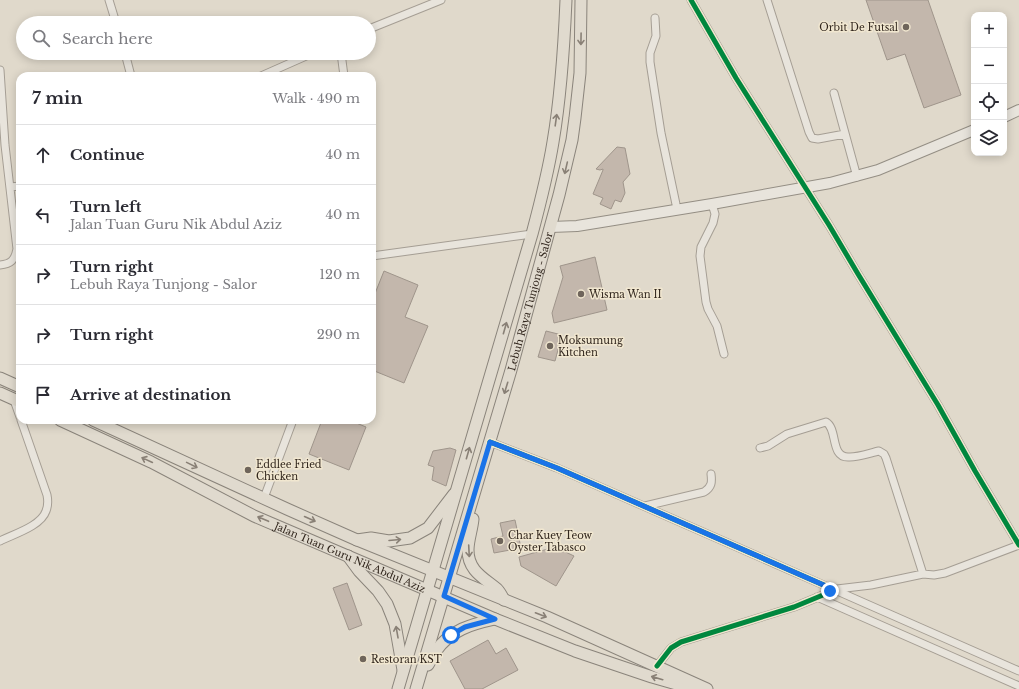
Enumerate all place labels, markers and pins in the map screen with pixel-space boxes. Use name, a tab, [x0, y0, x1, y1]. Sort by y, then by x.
place label: Orbit De Futsal	[819, 21, 898, 34]
marker: Orbit De Futsal	[901, 22, 911, 32]
place label: Wisma Wan II	[588, 288, 662, 301]
marker: Wisma Wan II	[576, 289, 586, 299]
place label: Moksumung Kitchen	[558, 334, 624, 359]
marker: Moksumung Kitchen	[545, 341, 555, 351]
place label: Eddlee Fried Chicken	[256, 458, 322, 483]
marker: Eddlee Fried Chicken	[243, 465, 253, 475]
place label: Char Kuey Teow Oyster Tabasco	[508, 529, 592, 554]
marker: Char Kuey Teow Oyster Tabasco	[495, 536, 505, 546]
place label: Restoran KST	[371, 653, 442, 666]
marker: Restoran KST	[358, 654, 368, 664]

